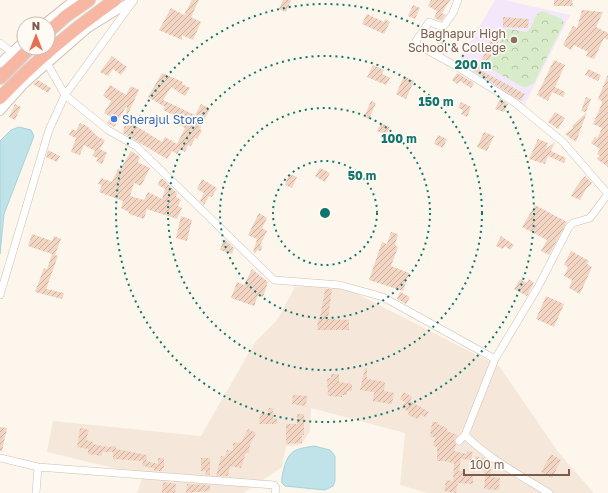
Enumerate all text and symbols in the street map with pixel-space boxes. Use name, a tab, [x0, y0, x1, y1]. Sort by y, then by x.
north arrow	[16, 16, 56, 56]
text: N	[32, 19, 40, 32]
place label: Baghapur High School & College	[408, 26, 506, 55]
marker: Baghapur High School & College	[509, 35, 519, 45]
text: 200 m	[455, 57, 491, 72]
text: 150 m	[419, 94, 453, 109]
place label: Sherajul Store	[122, 112, 204, 127]
marker: Sherajul Store	[109, 114, 119, 124]
text: 100 m	[381, 131, 417, 146]
text: 50 m	[348, 168, 376, 183]
centre of rings	[318, 206, 332, 220]
scale bar	[464, 451, 569, 477]
text: 100 m	[470, 457, 504, 472]

